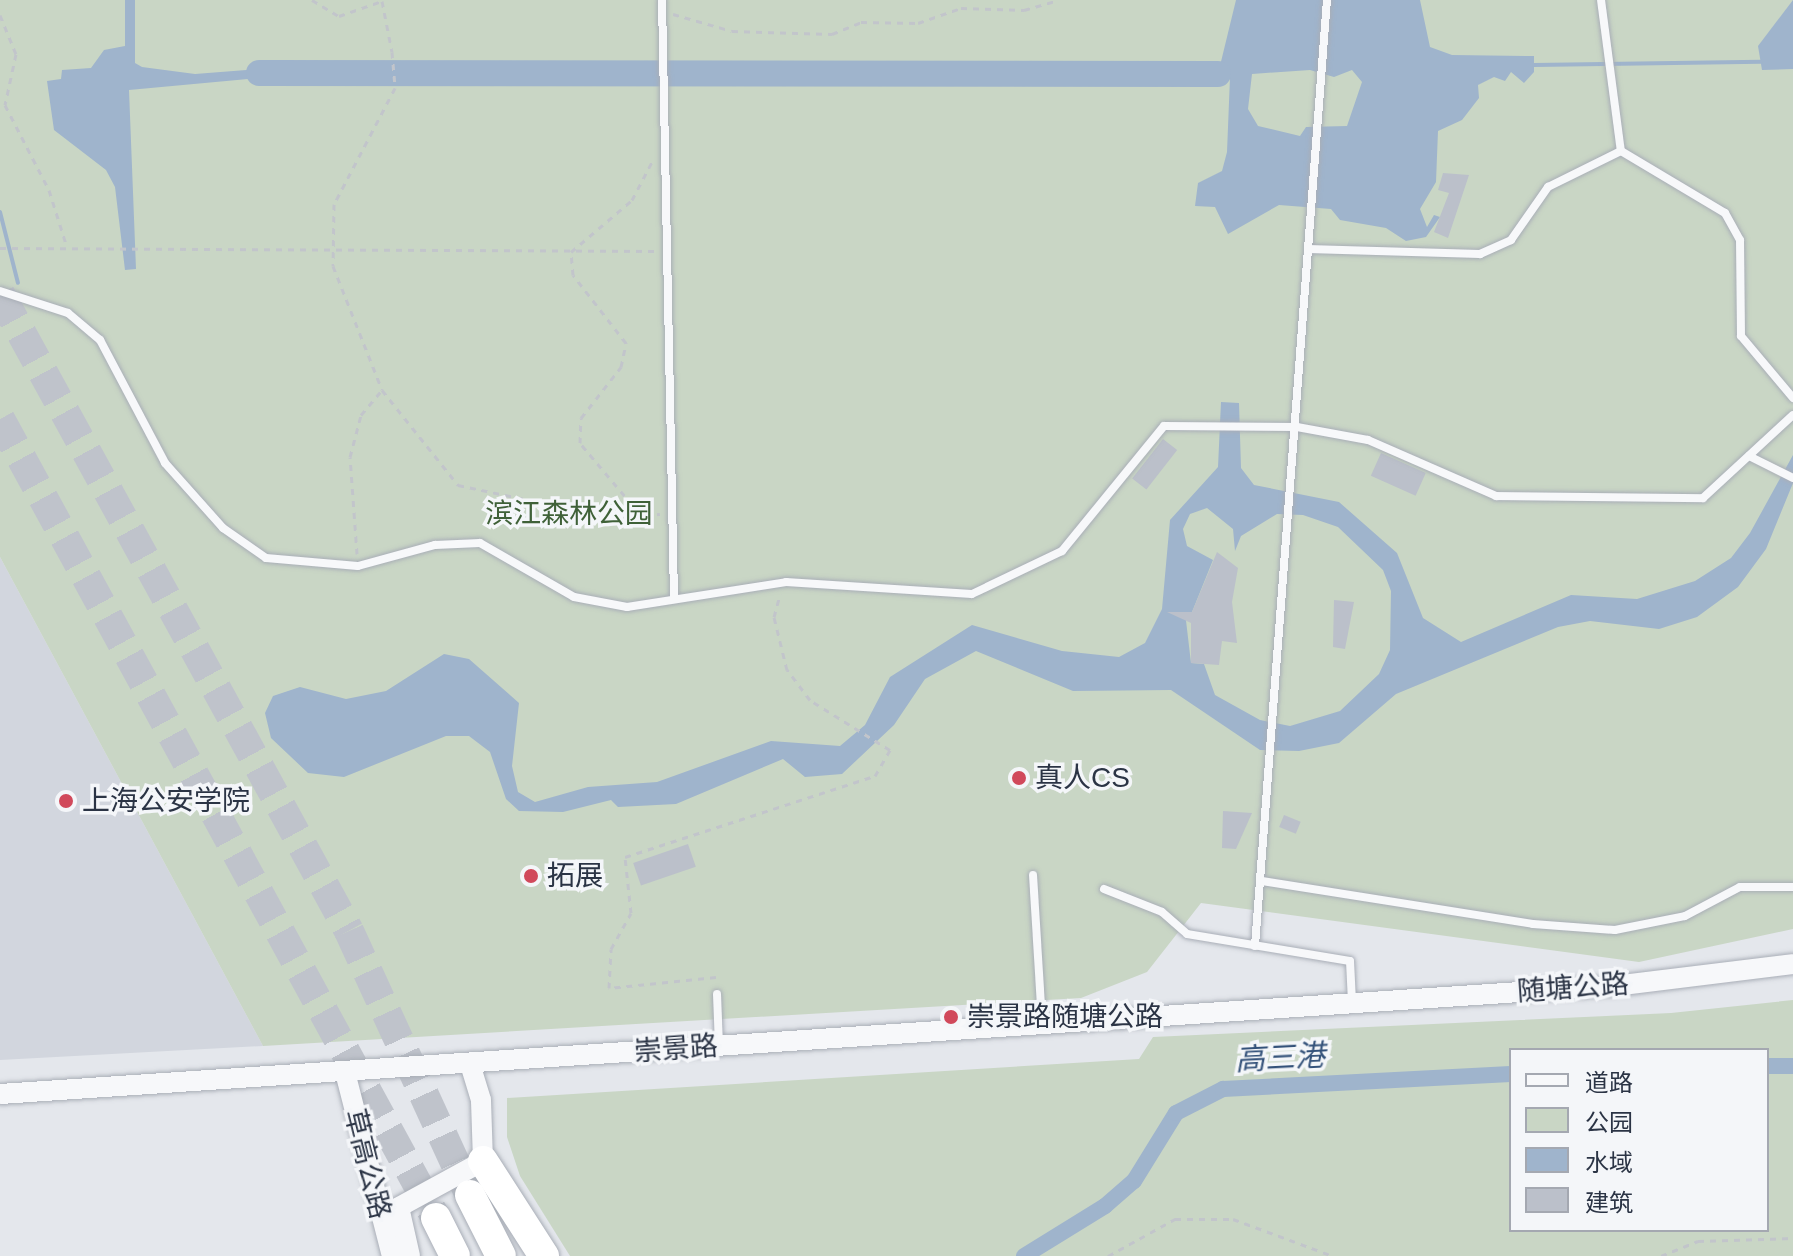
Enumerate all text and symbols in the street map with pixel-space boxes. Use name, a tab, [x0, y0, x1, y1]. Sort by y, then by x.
park label: 滨江森林公园	[485, 497, 653, 531]
place label: 真人CS	[1035, 761, 1130, 795]
marker: 真人CS	[1010, 769, 1028, 787]
place label: 上海公安学院	[82, 784, 250, 818]
marker: 上海公安学院	[57, 792, 75, 810]
place label: 拓展	[547, 859, 603, 893]
marker: 拓展	[522, 867, 540, 885]
street label: 随塘公路	[1516, 967, 1630, 1009]
place label: 崇景路随塘公路	[967, 1000, 1163, 1034]
marker: 崇景路随塘公路	[942, 1008, 960, 1026]
street label: 崇景路	[633, 1029, 719, 1069]
water label: 高三港	[1234, 1038, 1326, 1078]
legend	[1509, 1048, 1769, 1232]
text: 道路	[1585, 1069, 1633, 1096]
street label: 草高公路	[337, 1106, 397, 1222]
text: 公园	[1585, 1109, 1633, 1136]
text: 水域	[1585, 1149, 1633, 1176]
text: 建筑	[1585, 1189, 1633, 1216]

